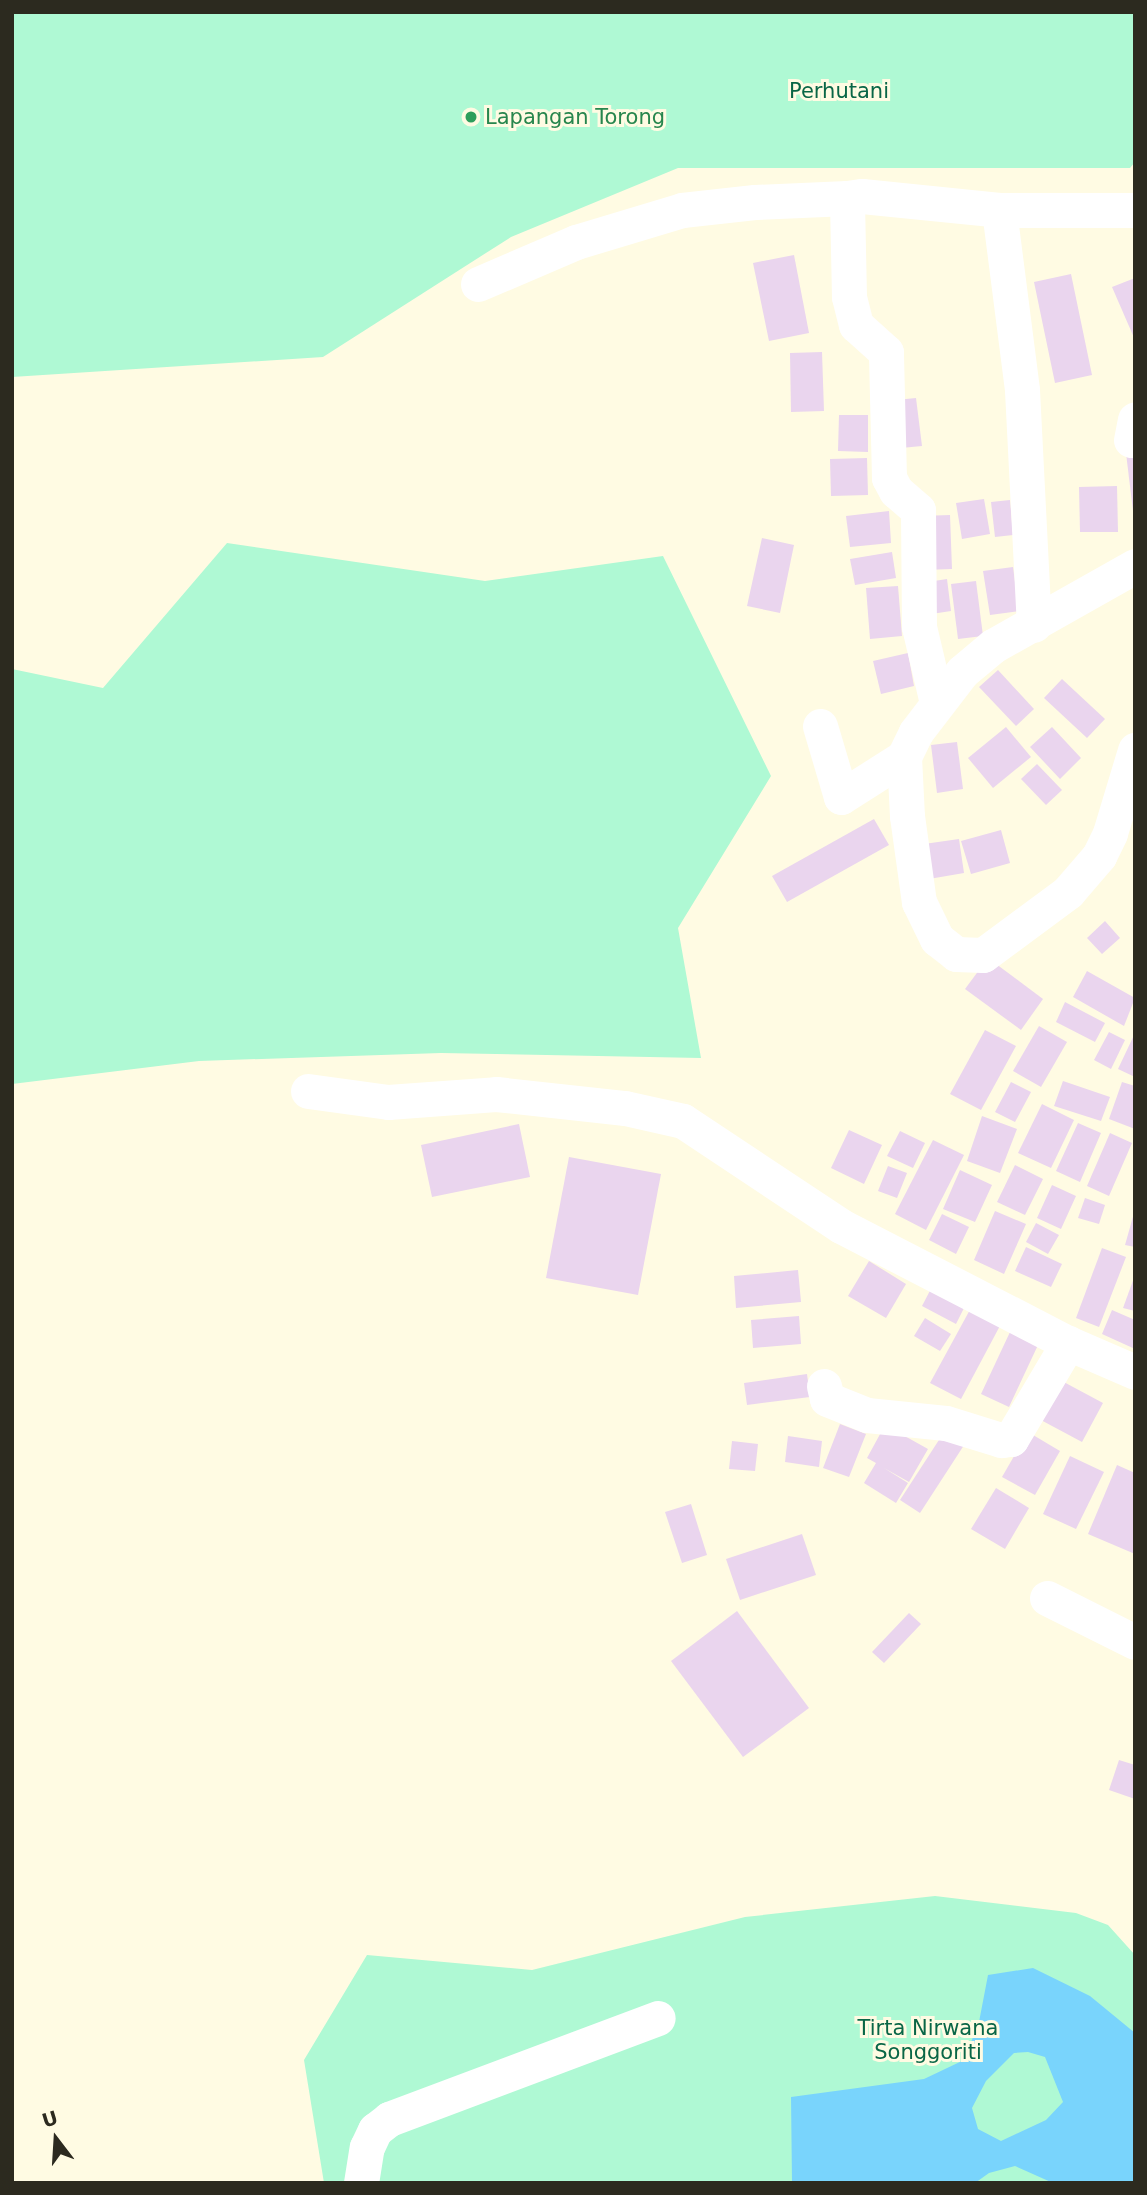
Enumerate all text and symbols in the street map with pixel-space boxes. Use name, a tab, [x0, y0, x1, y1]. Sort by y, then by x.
park label: Perhutani	[789, 78, 889, 104]
place label: Lapangan Torong	[485, 104, 665, 130]
marker: Lapangan Torong	[463, 109, 479, 125]
park label: Tirta Nirwana Songgoriti	[858, 2015, 998, 2065]
north arrow	[21, 2104, 91, 2174]
text: U	[39, 2106, 60, 2132]

